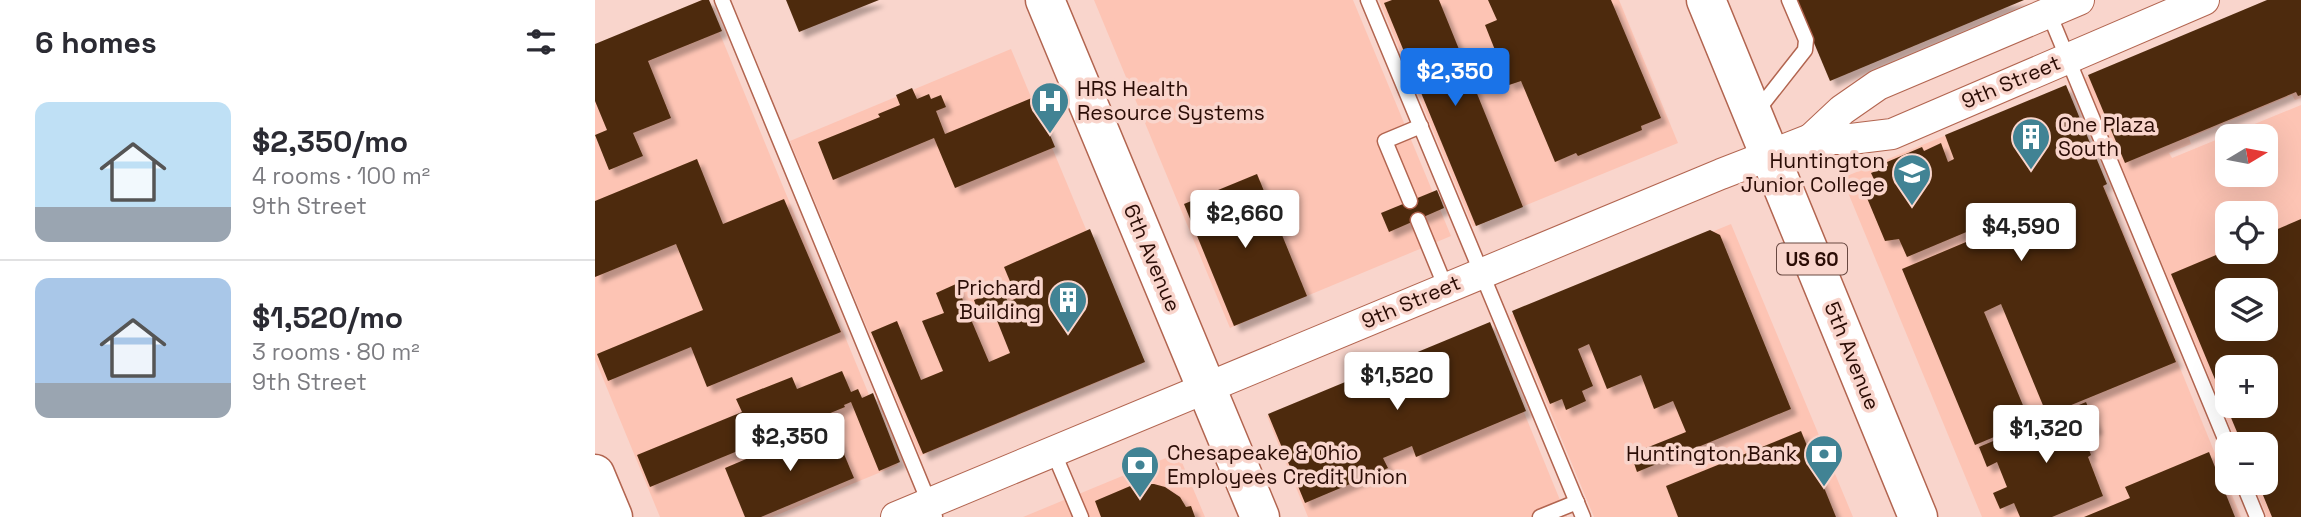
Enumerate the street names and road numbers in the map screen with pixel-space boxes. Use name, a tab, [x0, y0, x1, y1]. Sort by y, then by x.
street label: 9th Street	[1957, 49, 2064, 114]
street label: 6th Avenue	[1118, 200, 1187, 316]
road number: US 60	[1777, 244, 1847, 274]
street label: 9th Street	[1357, 269, 1464, 334]
street label: 5th Avenue	[1819, 298, 1886, 414]

